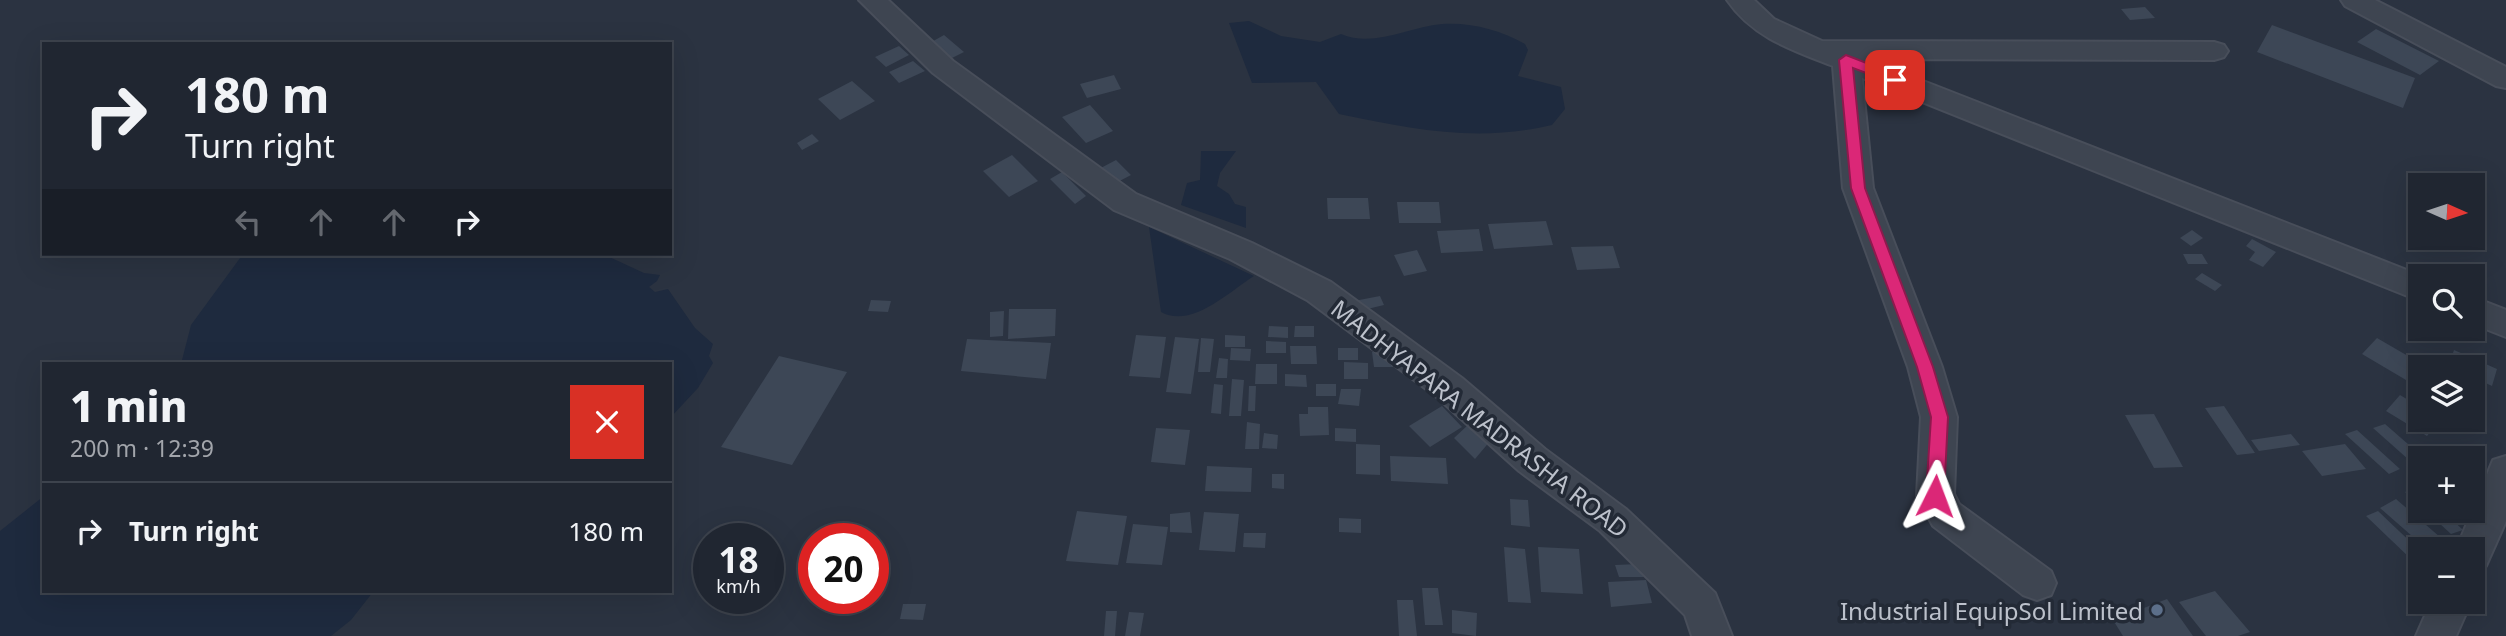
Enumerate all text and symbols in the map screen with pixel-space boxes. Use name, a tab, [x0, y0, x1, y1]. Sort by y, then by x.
pin	[1865, 50, 1925, 110]
text: 180 m	[185, 61, 330, 127]
icon: arrive	[1876, 61, 1914, 99]
icon: right	[70, 70, 161, 161]
text: Turn right	[185, 124, 335, 167]
north arrow	[2408, 173, 2485, 250]
map controls	[2408, 173, 2485, 614]
icon: left	[229, 203, 267, 241]
icon: ahead	[302, 203, 340, 241]
icon: ahead	[375, 203, 413, 241]
icon: right	[448, 203, 486, 241]
button: search	[2408, 264, 2485, 341]
street label: MADHYAPARA MADRASHA ROAD	[1325, 292, 1635, 544]
button: layers	[2408, 355, 2485, 432]
text: 1 min	[70, 377, 187, 434]
button: close	[570, 385, 644, 459]
text: 200 m · 12:39	[70, 432, 214, 464]
button: +	[2408, 446, 2485, 523]
position arrow	[1898, 459, 1972, 533]
icon: right	[70, 512, 108, 550]
text: Turn right	[129, 513, 259, 549]
text: 180 m	[568, 513, 644, 549]
speed limit sign: 20	[798, 523, 889, 614]
text: 18	[718, 536, 759, 583]
button: −	[2408, 537, 2485, 614]
text: km/h	[716, 574, 761, 598]
place label: Industrial EquipSol Limited	[1840, 594, 2143, 627]
marker: Industrial EquipSol Limited	[2149, 602, 2165, 618]

